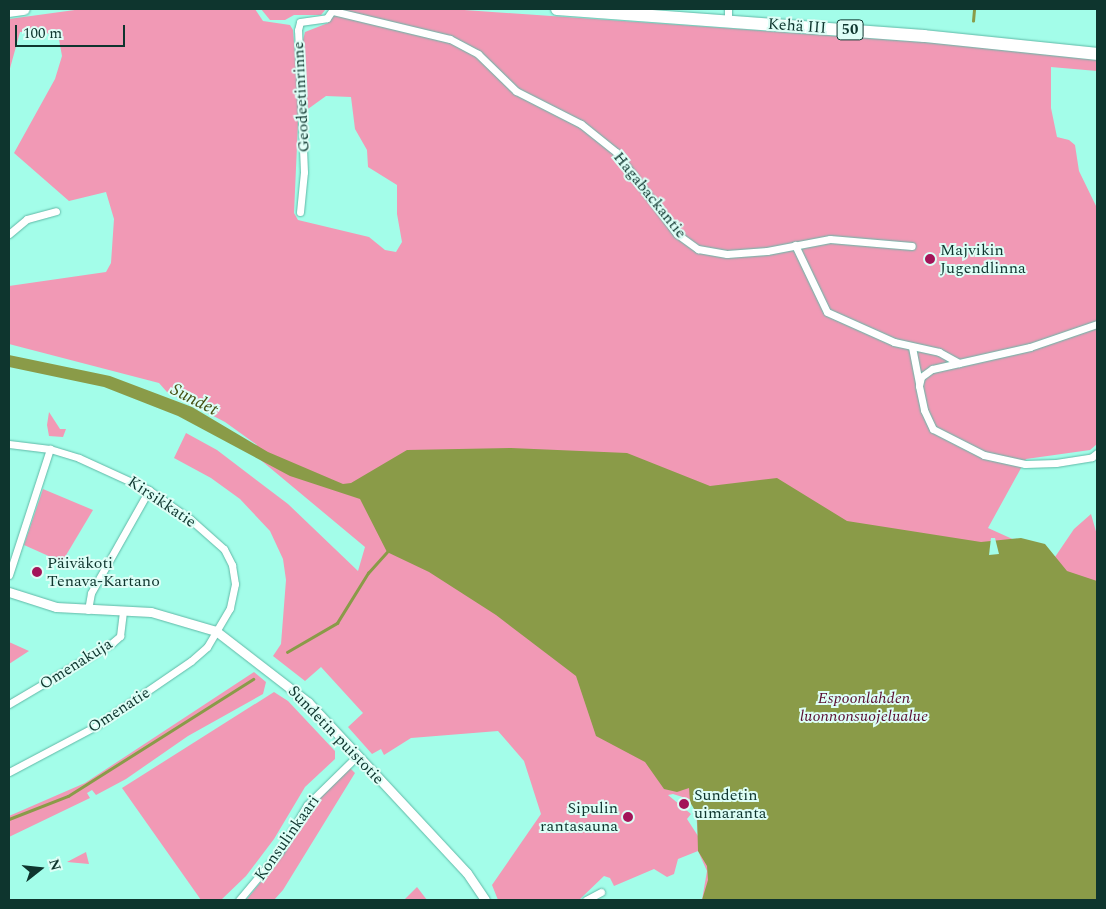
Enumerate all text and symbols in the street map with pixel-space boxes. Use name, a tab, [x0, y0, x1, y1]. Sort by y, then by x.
street label: Kehä III	[767, 14, 827, 38]
scale bar	[18, 15, 128, 47]
road number: 50	[836, 18, 864, 42]
text: 100 m	[23, 22, 62, 45]
street label: Geodeetinrinne	[289, 41, 313, 153]
street label: Hagabackantie	[609, 148, 691, 242]
place label: Majvikin Jugendlinna	[940, 240, 1026, 278]
marker: Majvikin Jugendlinna	[924, 253, 936, 265]
water label: Sundet	[167, 379, 221, 421]
street label: Kirsikkatie	[124, 472, 200, 532]
place label: Päiväkoti Tenava-Kartano	[47, 553, 160, 591]
marker: Päiväkoti Tenava-Kartano	[31, 566, 43, 578]
street label: Omenakuja	[36, 634, 116, 694]
street label: Sundetin puistotie	[284, 682, 388, 788]
street label: Omenatie	[84, 683, 154, 737]
park label: Espoonlahden luonnonsuojelualue	[800, 688, 928, 726]
place label: Sundetin uimaranta	[694, 785, 767, 823]
street label: Konsulinkaari	[251, 792, 323, 884]
place label: Sipulin rantasauna	[540, 798, 618, 836]
marker: Sundetin uimaranta	[678, 798, 690, 810]
marker: Sipulin rantasauna	[622, 811, 634, 823]
north arrow	[15, 844, 65, 894]
text: N	[43, 856, 67, 873]

